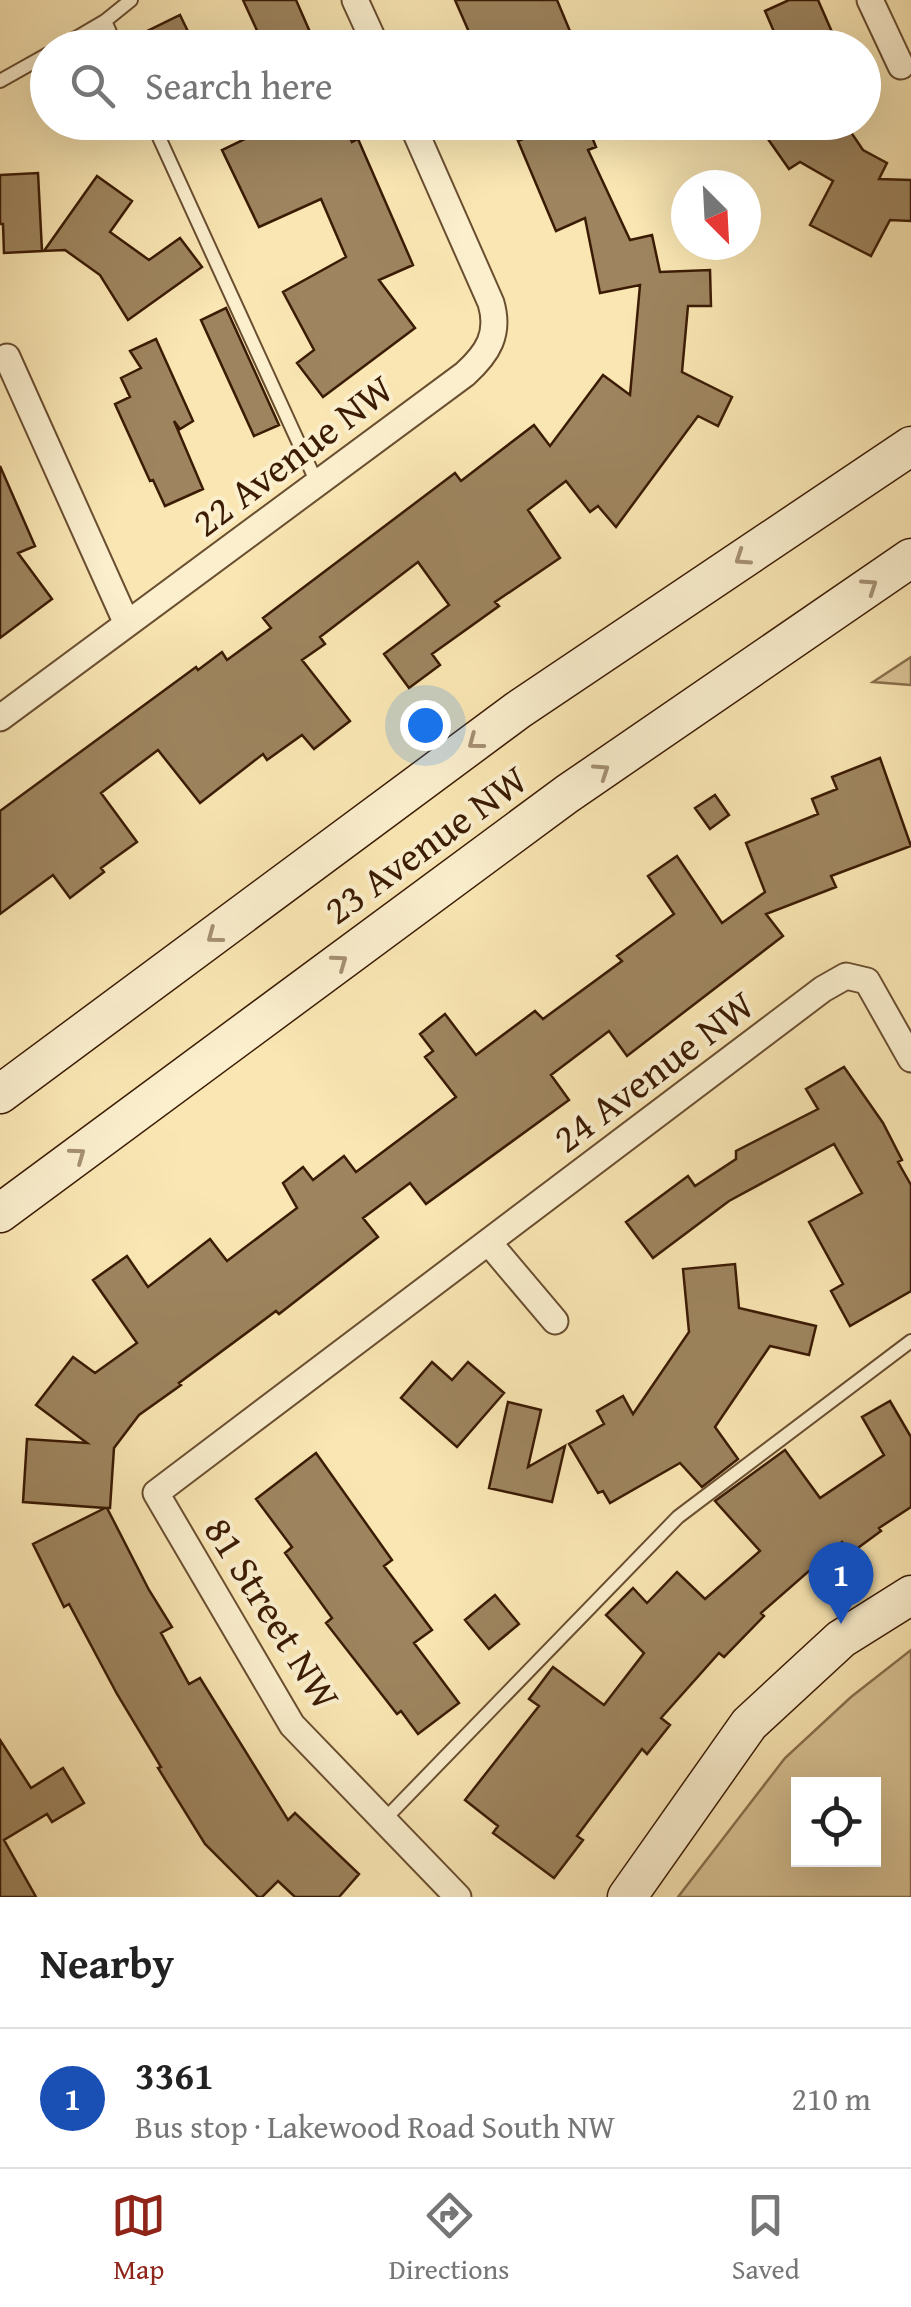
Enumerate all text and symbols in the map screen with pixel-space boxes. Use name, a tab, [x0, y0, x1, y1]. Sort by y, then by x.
search box	[30, 30, 881, 140]
text: Search here	[145, 57, 333, 113]
icon: search	[65, 58, 120, 113]
north arrow	[671, 170, 761, 260]
street label: 22 Avenue NW	[179, 359, 405, 551]
one-way arrow	[735, 546, 754, 564]
one-way arrow	[860, 580, 878, 599]
your location	[400, 700, 451, 751]
one-way arrow	[468, 731, 486, 748]
street label: 23 Avenue NW	[311, 750, 539, 938]
one-way arrow	[592, 764, 610, 783]
one-way arrow	[207, 924, 225, 941]
one-way arrow	[329, 957, 347, 974]
street label: 24 Avenue NW	[540, 975, 766, 1167]
one-way arrow	[67, 1149, 86, 1168]
street label: 81 Street NW	[190, 1505, 356, 1721]
pin: 1	[808, 1542, 874, 1624]
map controls	[791, 1777, 881, 1867]
button: locate	[791, 1777, 881, 1867]
text: Nearby	[40, 1932, 174, 1993]
text: 3361	[135, 2047, 214, 2103]
text: 1	[64, 2075, 81, 2122]
text: 210 m	[792, 2075, 871, 2122]
text: Bus stop · Lakewood Road South NW	[135, 2103, 615, 2150]
tab: Map	[111, 2188, 166, 2289]
tab: Directions	[389, 2188, 509, 2289]
tab: Saved	[732, 2188, 800, 2289]

